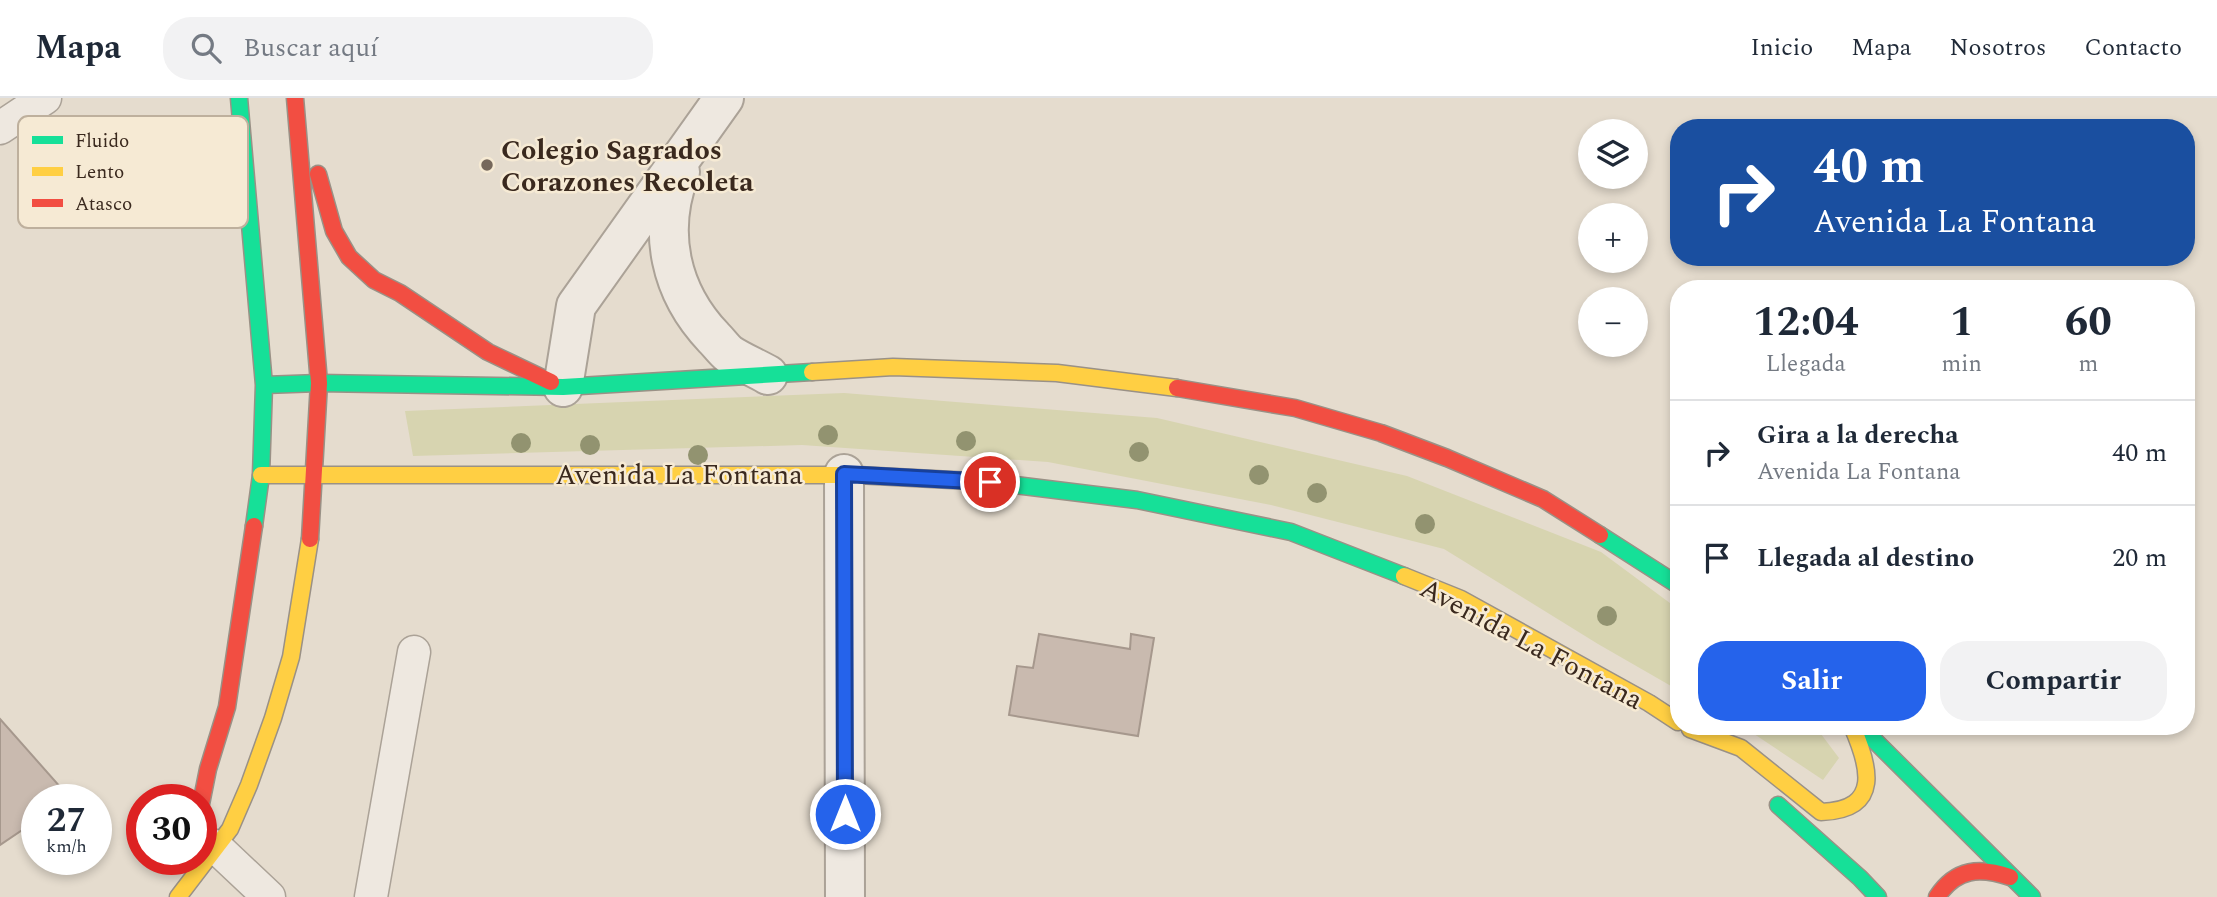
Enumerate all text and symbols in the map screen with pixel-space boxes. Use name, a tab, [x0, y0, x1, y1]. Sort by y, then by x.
search box	[163, 17, 653, 80]
text: Mapa	[35, 23, 121, 73]
text: Buscar aquí	[243, 28, 378, 68]
icon: search	[187, 29, 225, 67]
text: Inicio	[1750, 30, 1813, 66]
text: Mapa	[1851, 30, 1911, 66]
text: Nosotros	[1949, 30, 2046, 66]
text: Contacto	[2084, 30, 2182, 66]
legend	[18, 116, 248, 228]
map controls	[1578, 119, 1648, 357]
button: layers	[1578, 119, 1648, 189]
text: Fluido	[75, 127, 129, 156]
place label: Colegio Sagrados Corazones Recoleta	[501, 129, 754, 204]
text: 40 m	[1813, 130, 1924, 205]
icon: right	[1698, 147, 1789, 238]
marker: Colegio Sagrados Corazones Recoleta	[479, 157, 495, 173]
text: Lento	[75, 158, 124, 187]
text: Atasco	[75, 190, 132, 219]
text: Avenida La Fontana	[1813, 198, 2096, 247]
button: +	[1578, 203, 1648, 273]
button: −	[1578, 287, 1648, 357]
text: 12:04	[1753, 291, 1859, 354]
text: 1	[1950, 291, 1973, 354]
text: 60	[2065, 291, 2112, 354]
text: Llegada	[1766, 347, 1846, 382]
text: min	[1942, 347, 1982, 382]
text: m	[2078, 347, 2098, 382]
text: Gira a la derecha	[1757, 415, 1959, 455]
text: 40 m	[2112, 433, 2167, 473]
icon: right	[1698, 434, 1736, 472]
pin	[960, 452, 1020, 512]
street label: Avenida La Fontana	[555, 454, 803, 497]
text: Avenida La Fontana	[1757, 455, 1961, 490]
icon: arrive	[971, 463, 1009, 501]
text: Llegada al destino	[1757, 538, 1974, 578]
text: 20 m	[2112, 538, 2167, 578]
icon: arrive	[1698, 539, 1736, 577]
street label: Avenida La Fontana	[1412, 567, 1651, 722]
button: Salir	[1698, 641, 1926, 721]
button: Compartir	[1940, 641, 2167, 721]
position arrow	[808, 777, 882, 851]
speed limit sign: 30	[126, 784, 217, 875]
text: 27	[47, 794, 86, 847]
text: km/h	[46, 833, 87, 860]

